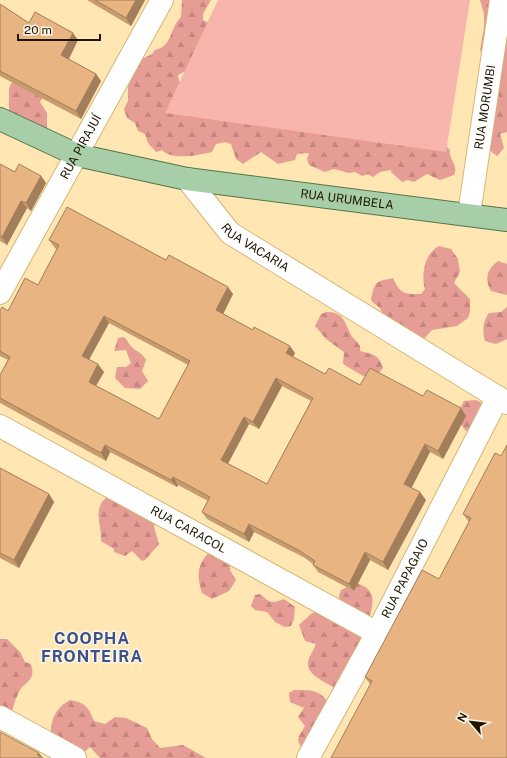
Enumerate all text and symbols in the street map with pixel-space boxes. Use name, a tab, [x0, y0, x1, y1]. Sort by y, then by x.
scale bar	[18, 16, 100, 42]
text: 20 m	[24, 23, 52, 37]
street label: RUA MORUMBI	[472, 64, 498, 150]
street label: RUA PIRAJUÍ	[57, 112, 105, 182]
street label: RUA URUMBELA	[300, 187, 395, 212]
street label: RUA VACARIA	[218, 221, 292, 275]
street label: RUA CARACOL	[148, 503, 229, 556]
street label: RUA PAPAGAIO	[379, 536, 431, 621]
district label: COOPHA FRONTEIRA	[41, 629, 143, 666]
north arrow	[451, 702, 491, 742]
text: N	[455, 711, 469, 724]

